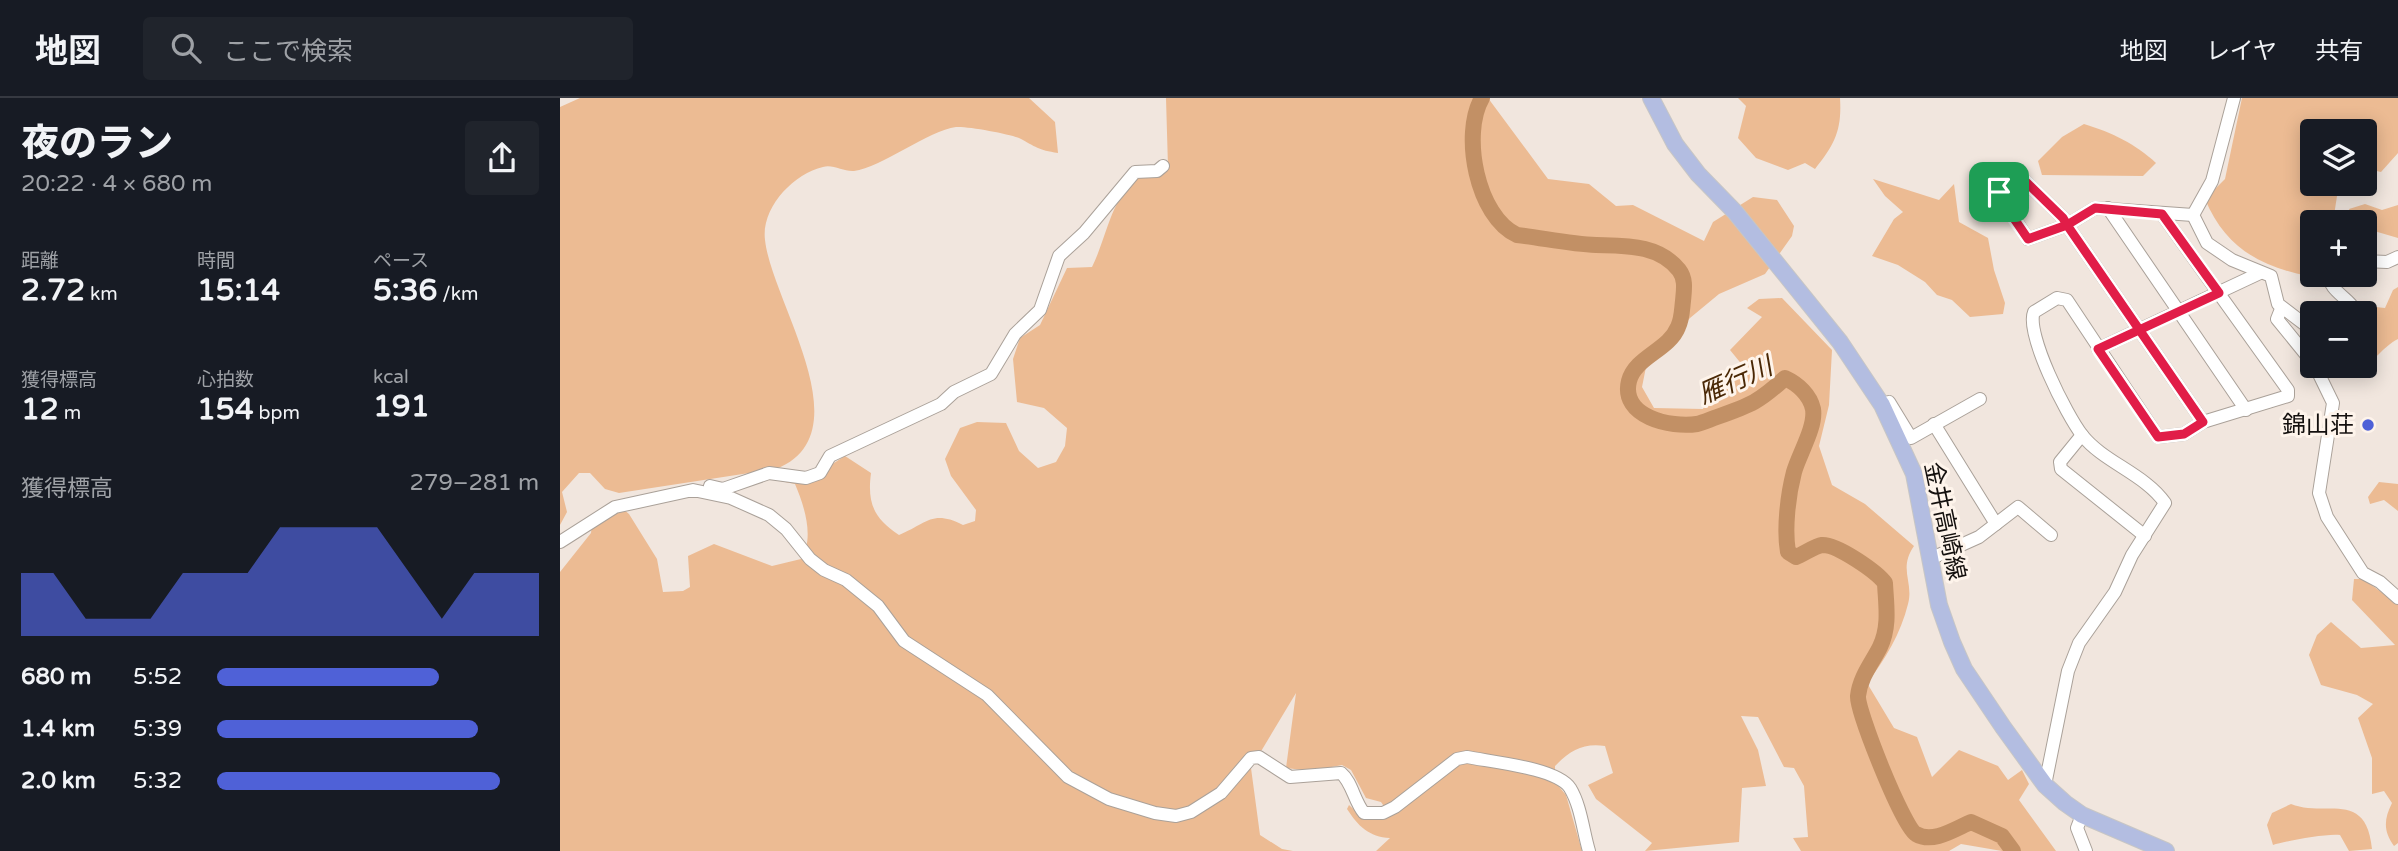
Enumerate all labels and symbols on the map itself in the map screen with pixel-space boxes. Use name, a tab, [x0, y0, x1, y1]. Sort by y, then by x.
pin	[1969, 162, 2029, 222]
water label: 雁行川	[1693, 349, 1780, 410]
place label: 錦山荘	[2282, 411, 2354, 440]
marker: 錦山荘	[2360, 417, 2376, 433]
street label: 金井高崎線	[1918, 459, 1971, 583]

